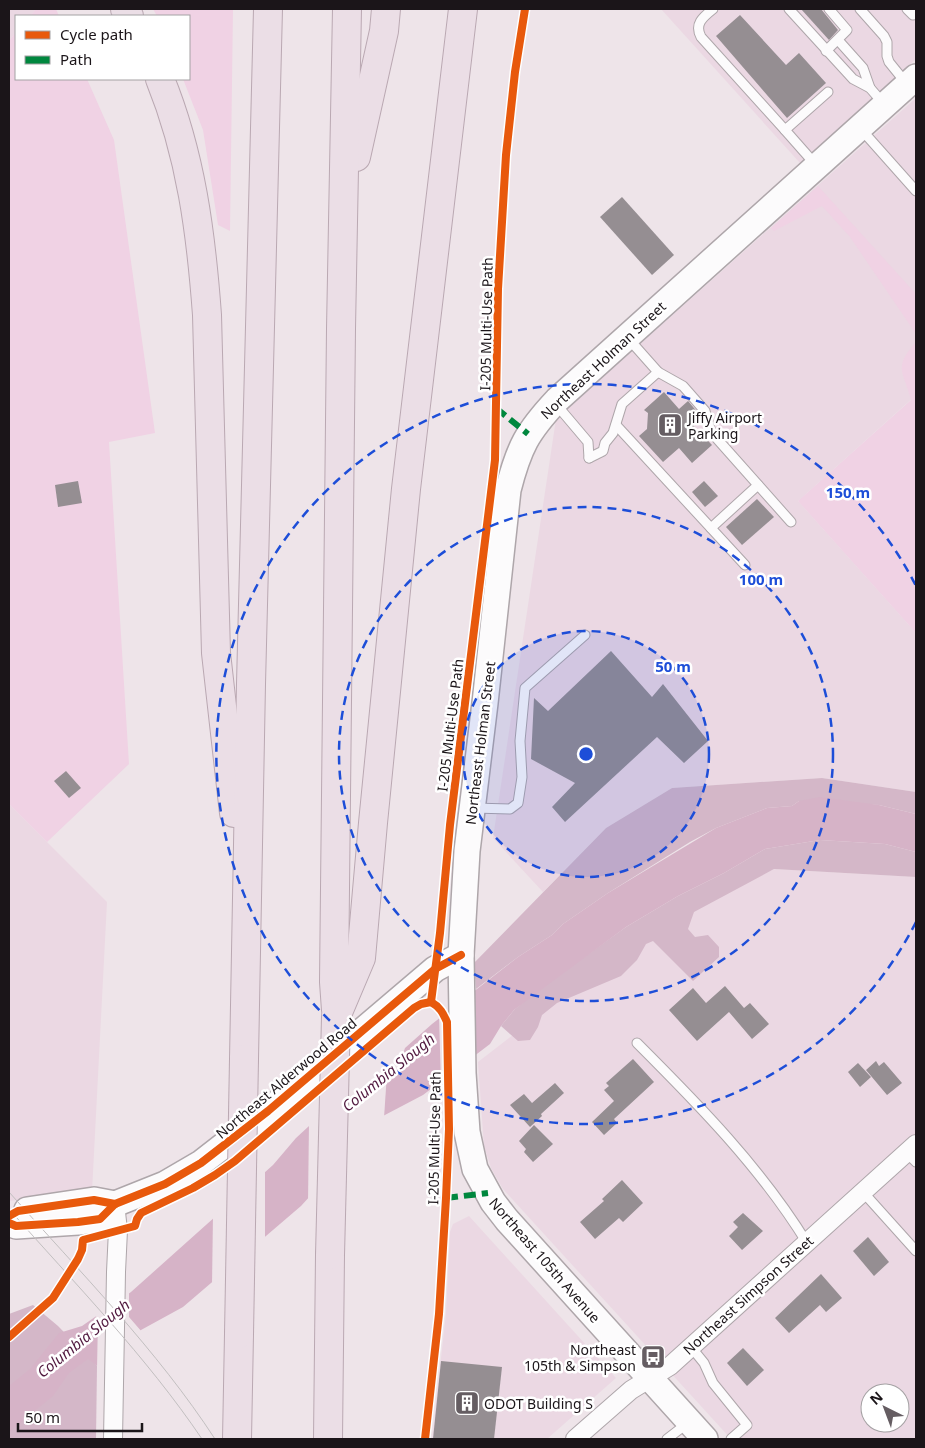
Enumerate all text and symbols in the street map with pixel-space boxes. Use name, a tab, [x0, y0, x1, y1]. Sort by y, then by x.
legend	[15, 15, 190, 80]
text: Cycle path	[60, 24, 133, 44]
text: Path	[60, 49, 92, 69]
street label: I-205 Multi-Use Path	[475, 257, 497, 391]
street label: Northeast Holman Street	[536, 297, 670, 423]
place label: Jiffy Airport Parking	[686, 408, 762, 443]
building icon: Jiffy Airport Parking	[657, 412, 683, 438]
text: 150 m	[826, 482, 870, 502]
text: 100 m	[739, 569, 783, 589]
text: 50 m	[655, 656, 691, 676]
street label: I-205 Multi-Use Path	[432, 658, 468, 792]
street label: Northeast Holman Street	[461, 660, 499, 826]
centre of rings	[577, 745, 595, 763]
street label: Northeast Alderwood Road	[212, 1013, 360, 1143]
water label: Columbia Slough	[337, 1028, 439, 1116]
street label: I-205 Multi-Use Path	[423, 1071, 445, 1205]
street label: Northeast 105th Avenue	[485, 1193, 605, 1327]
street label: Northeast Simpson Street	[679, 1231, 817, 1359]
water label: Columbia Slough	[32, 1294, 134, 1382]
place label: Northeast 105th & Simpson	[524, 1340, 636, 1375]
bus stop icon: Northeast 105th & Simpson	[640, 1344, 666, 1370]
north arrow	[860, 1383, 910, 1433]
text: N	[865, 1387, 887, 1409]
building icon: ODOT Building S	[454, 1390, 480, 1416]
place label: ODOT Building S	[484, 1394, 593, 1413]
scale bar	[18, 1400, 141, 1432]
text: 50 m	[25, 1407, 60, 1427]

